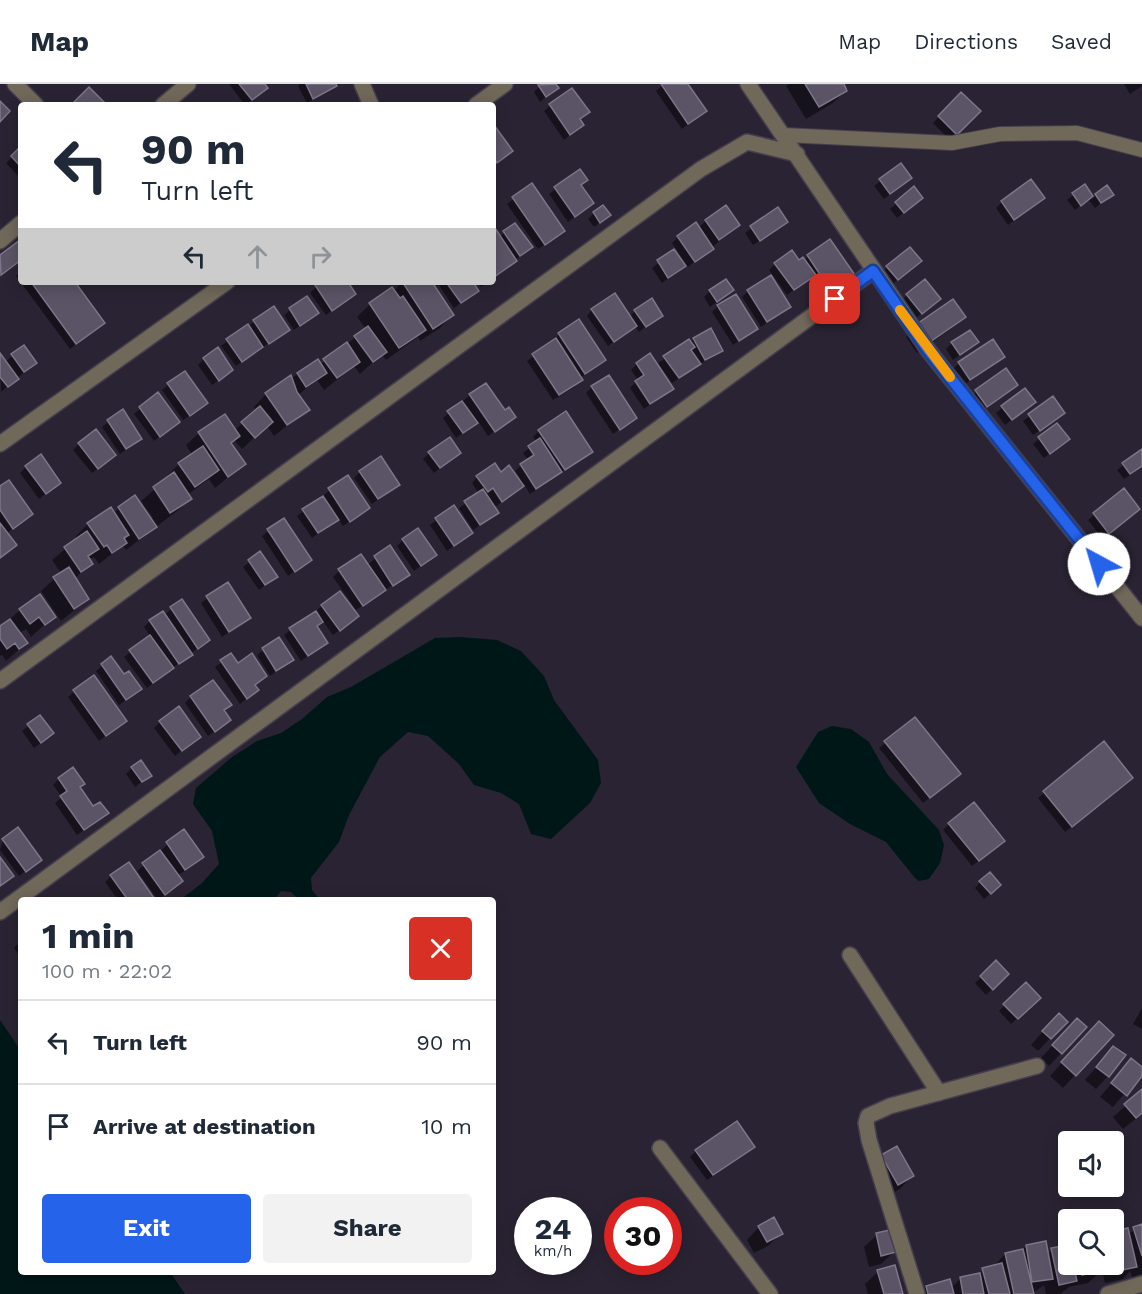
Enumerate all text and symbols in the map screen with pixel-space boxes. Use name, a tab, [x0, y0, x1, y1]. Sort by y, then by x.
text: Map	[30, 25, 89, 58]
text: Map	[838, 29, 881, 54]
text: Directions	[914, 29, 1018, 54]
text: Saved	[1051, 29, 1112, 54]
text: 90 m	[141, 125, 245, 174]
icon: left	[42, 126, 120, 204]
text: Turn left	[141, 175, 253, 207]
icon: left	[178, 240, 211, 273]
icon: ahead	[241, 240, 274, 273]
icon: right	[304, 240, 337, 273]
pin	[809, 273, 860, 324]
icon: arrive	[818, 282, 851, 315]
position arrow	[1067, 532, 1131, 596]
text: 1 min	[42, 915, 134, 957]
button: close	[409, 917, 472, 980]
text: 100 m · 22:02	[42, 959, 172, 983]
icon: left	[42, 1026, 75, 1059]
text: Turn left	[93, 1030, 187, 1055]
text: 90 m	[416, 1030, 472, 1055]
icon: arrive	[42, 1110, 75, 1143]
text: Arrive at destination	[93, 1114, 316, 1139]
text: 10 m	[421, 1114, 472, 1139]
map controls	[1058, 1131, 1124, 1275]
button: sound	[1058, 1131, 1124, 1197]
button: Exit	[42, 1194, 251, 1263]
button: Share	[263, 1194, 472, 1263]
speed limit sign: 30	[604, 1197, 682, 1275]
button: search	[1058, 1209, 1124, 1275]
text: 24	[535, 1211, 571, 1246]
text: km/h	[534, 1242, 572, 1260]

